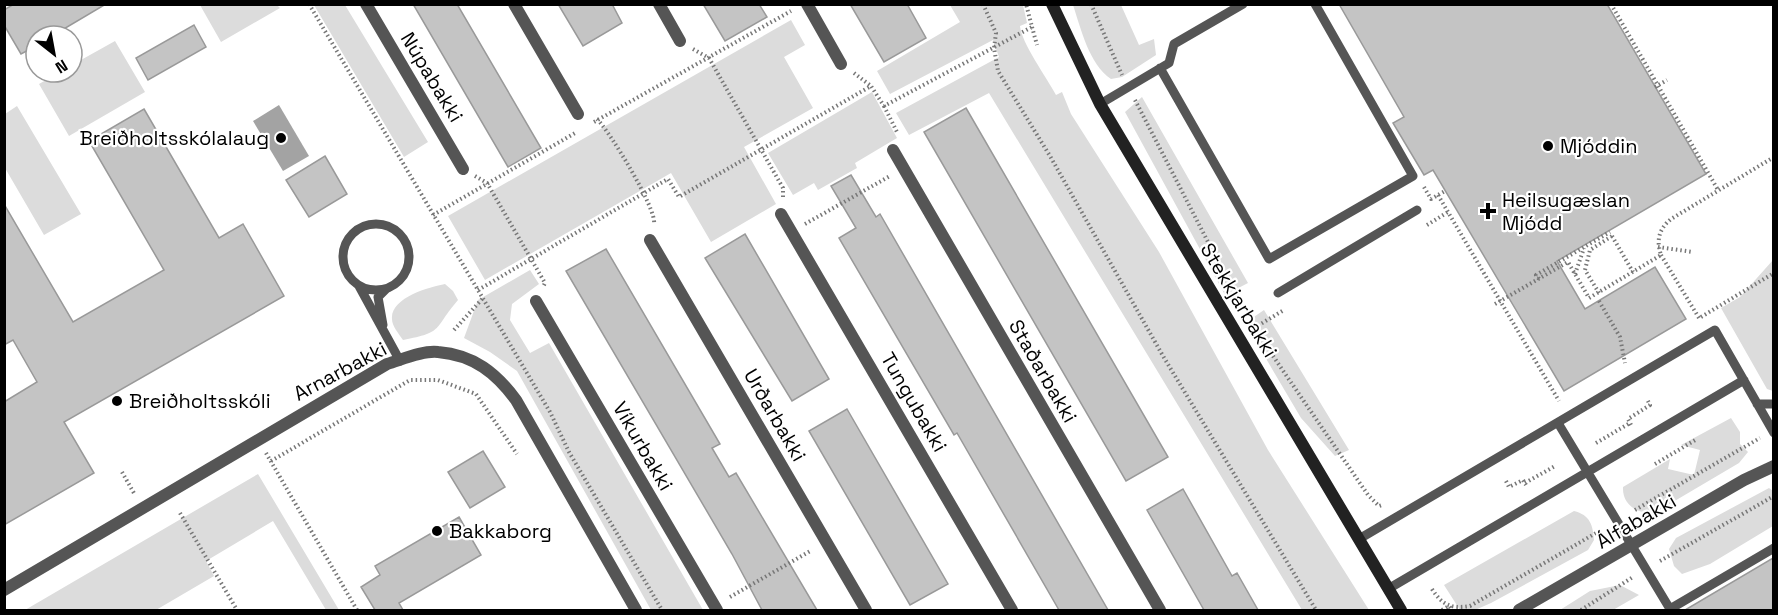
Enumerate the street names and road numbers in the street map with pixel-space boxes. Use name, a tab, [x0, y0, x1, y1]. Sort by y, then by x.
street label: Núpabakki	[395, 27, 469, 127]
street label: Stekkjarbakki	[1195, 238, 1283, 362]
street label: Staðarbakki	[1003, 315, 1083, 427]
street label: Arnarbakki	[289, 336, 391, 406]
street label: Tungubakki	[875, 348, 953, 456]
street label: Urðarbakki	[738, 364, 812, 466]
street label: Víkurbakki	[607, 397, 679, 495]
street label: Álfabakki	[1591, 488, 1681, 554]

